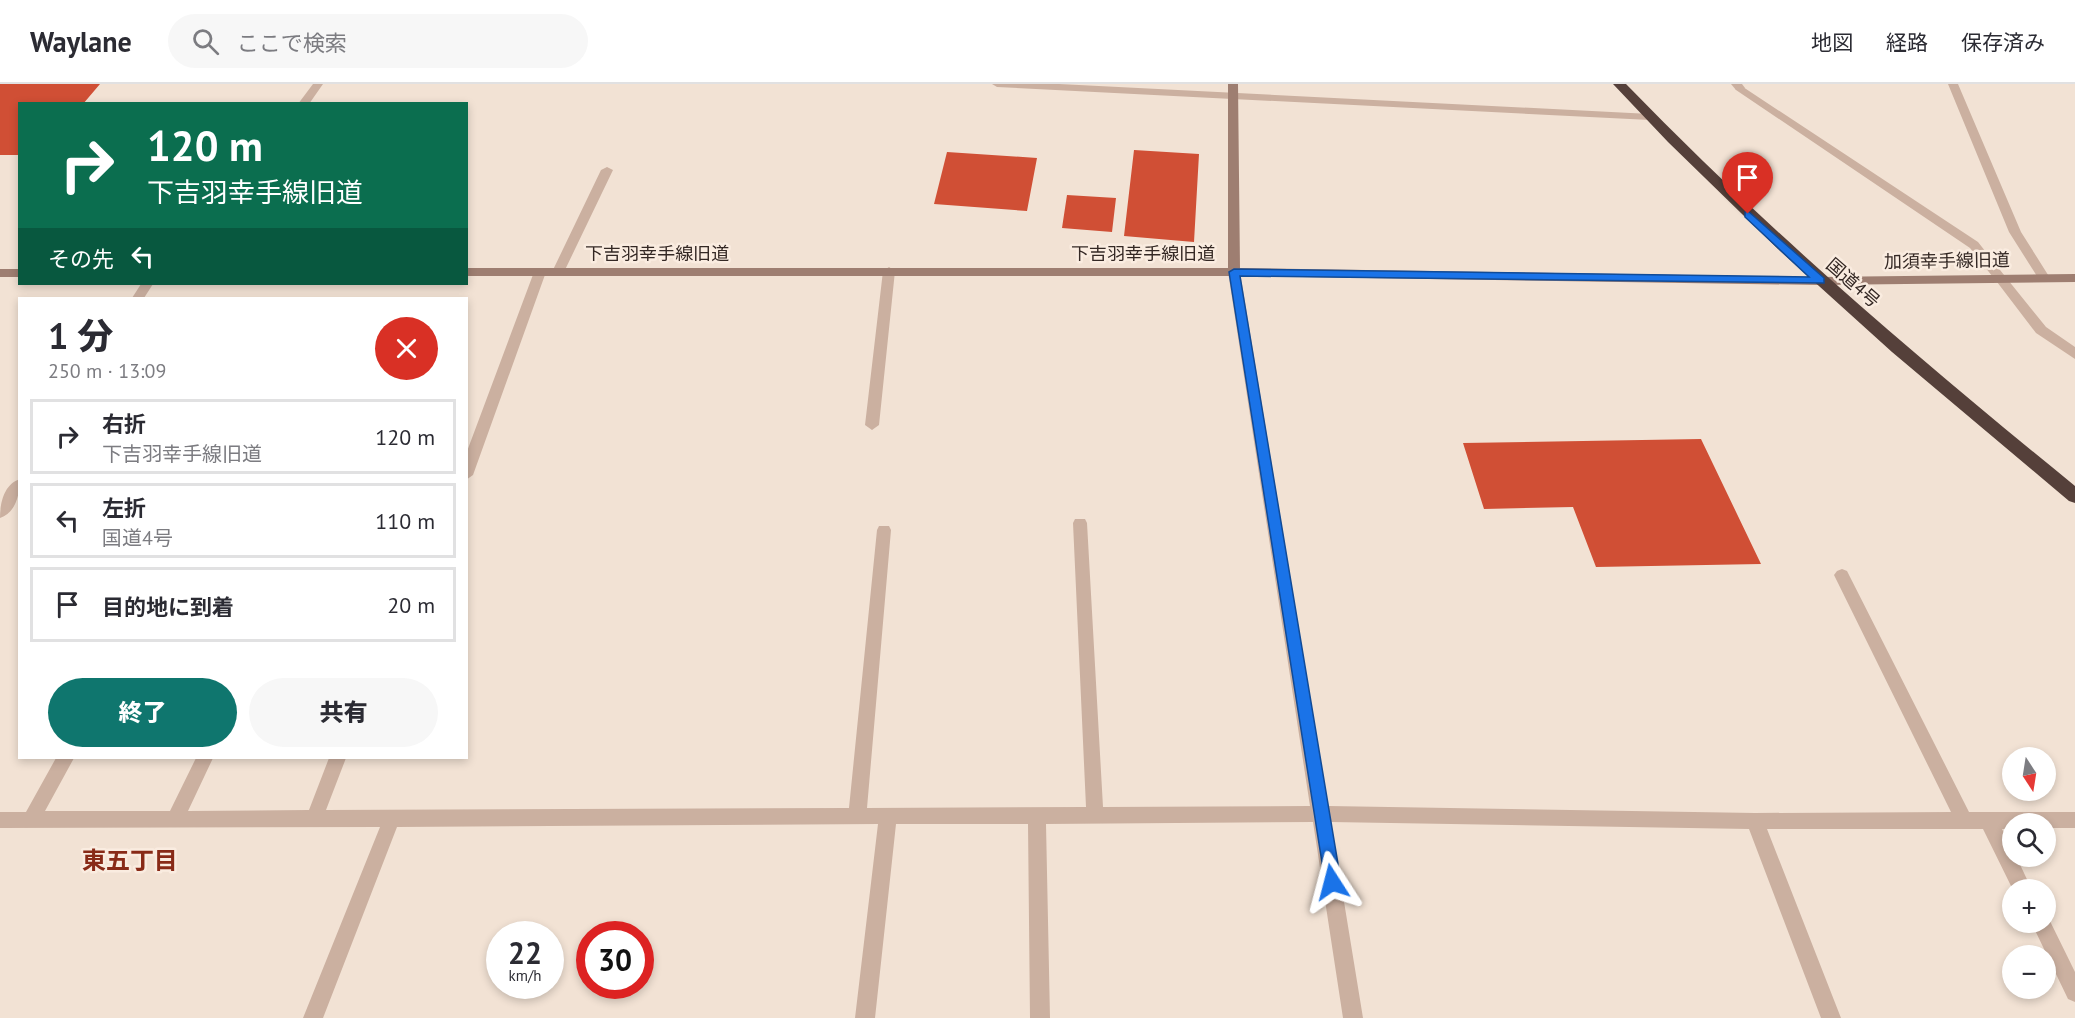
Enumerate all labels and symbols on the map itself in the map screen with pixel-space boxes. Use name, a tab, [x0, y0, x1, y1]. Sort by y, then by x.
pin	[1722, 152, 1773, 214]
street label: 下吉羽幸手線旧道	[585, 242, 729, 265]
street label: 下吉羽幸手線旧道	[1071, 242, 1215, 265]
street label: 加須幸手線旧道	[1884, 248, 2010, 273]
street label: 国道4号	[1822, 253, 1885, 312]
north arrow	[2002, 747, 2056, 801]
district label: 東五丁目	[82, 845, 178, 876]
position arrow	[1300, 850, 1364, 914]
speed limit sign: 30	[576, 921, 654, 999]

